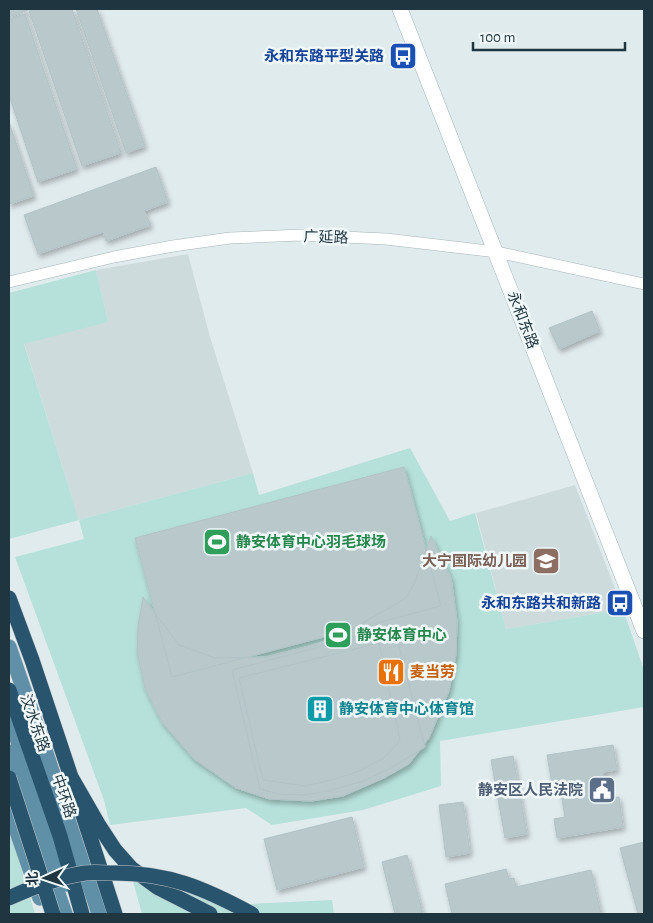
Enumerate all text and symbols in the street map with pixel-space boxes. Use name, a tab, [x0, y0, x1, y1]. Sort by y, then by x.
scale bar	[473, 20, 626, 52]
text: 100 m	[480, 30, 515, 45]
bus stop icon: 永和东路平型关路	[388, 41, 418, 71]
place label: 永和东路平型关路	[264, 48, 384, 64]
street label: 广延路	[303, 228, 349, 246]
street label: 永和东路	[505, 289, 541, 351]
sports icon: 静安体育中心羽毛球场	[202, 527, 232, 557]
place label: 静安体育中心羽毛球场	[236, 534, 386, 550]
school or university icon: 大宁国际幼儿园	[531, 546, 561, 576]
place label: 大宁国际幼儿园	[422, 552, 527, 569]
bus stop icon: 永和东路共和新路	[605, 588, 635, 618]
place label: 永和东路共和新路	[481, 595, 601, 611]
sports icon: 静安体育中心	[323, 620, 353, 650]
place label: 静安体育中心	[357, 627, 447, 643]
restaurant icon: 麦当劳	[376, 657, 406, 687]
place label: 麦当劳	[410, 664, 455, 680]
street label: 汶水东路	[18, 692, 52, 754]
building icon: 静安体育中心体育馆	[305, 694, 335, 724]
place label: 静安体育中心体育馆	[339, 701, 474, 717]
street label: 中环路	[49, 772, 79, 820]
public building icon: 静安区人民法院	[587, 775, 617, 805]
place label: 静安区人民法院	[478, 782, 583, 798]
north arrow	[20, 853, 70, 903]
text: 北	[25, 871, 40, 886]

